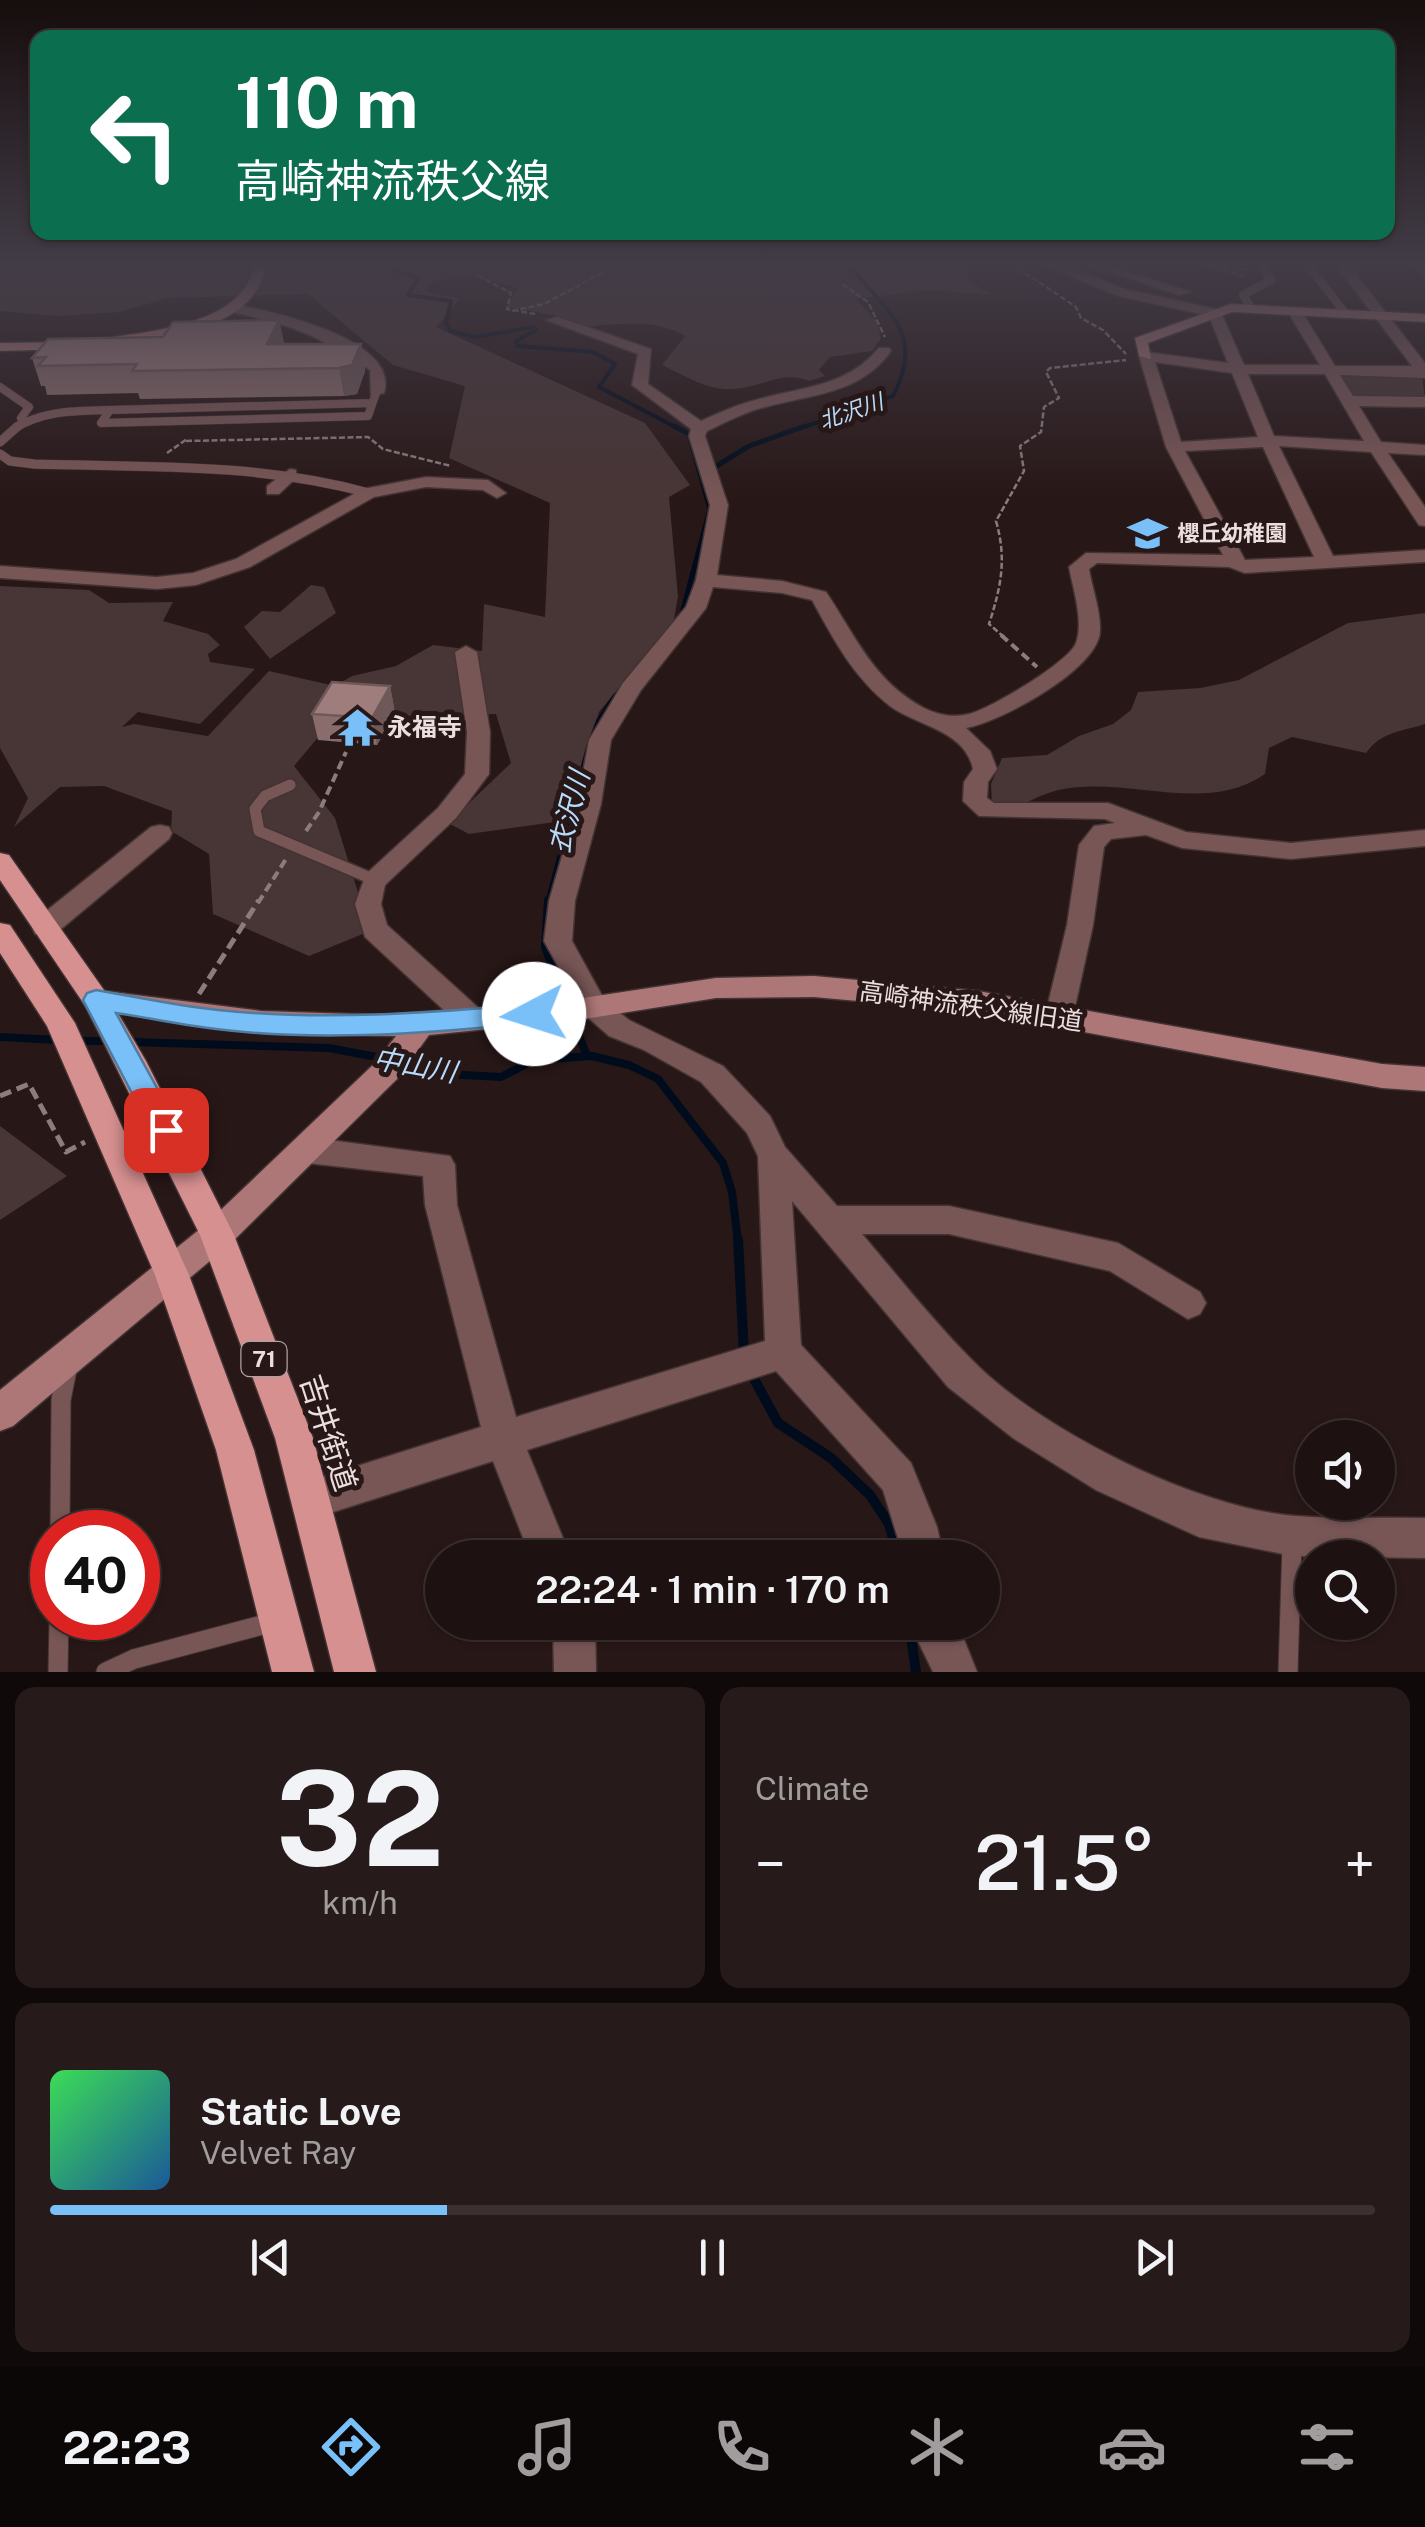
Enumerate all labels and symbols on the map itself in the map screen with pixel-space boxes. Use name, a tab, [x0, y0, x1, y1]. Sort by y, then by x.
water label: 北沢川	[816, 387, 888, 434]
school or university icon: 櫻丘幼稚園	[1126, 512, 1168, 554]
place label: 櫻丘幼稚園	[1177, 520, 1287, 546]
temple icon: 永福寺	[336, 706, 378, 748]
place label: 永福寺	[387, 712, 462, 742]
water label: 衣沢川	[542, 764, 596, 857]
position arrow	[482, 962, 586, 1066]
street label: 高崎神流秩父線旧道	[857, 975, 1085, 1037]
water label: 中山川	[371, 1041, 462, 1089]
pin	[124, 1088, 209, 1173]
road number: 71	[242, 1342, 286, 1376]
street label: 吉井街道	[293, 1370, 365, 1495]
speed limit sign: 40	[30, 1510, 160, 1640]

